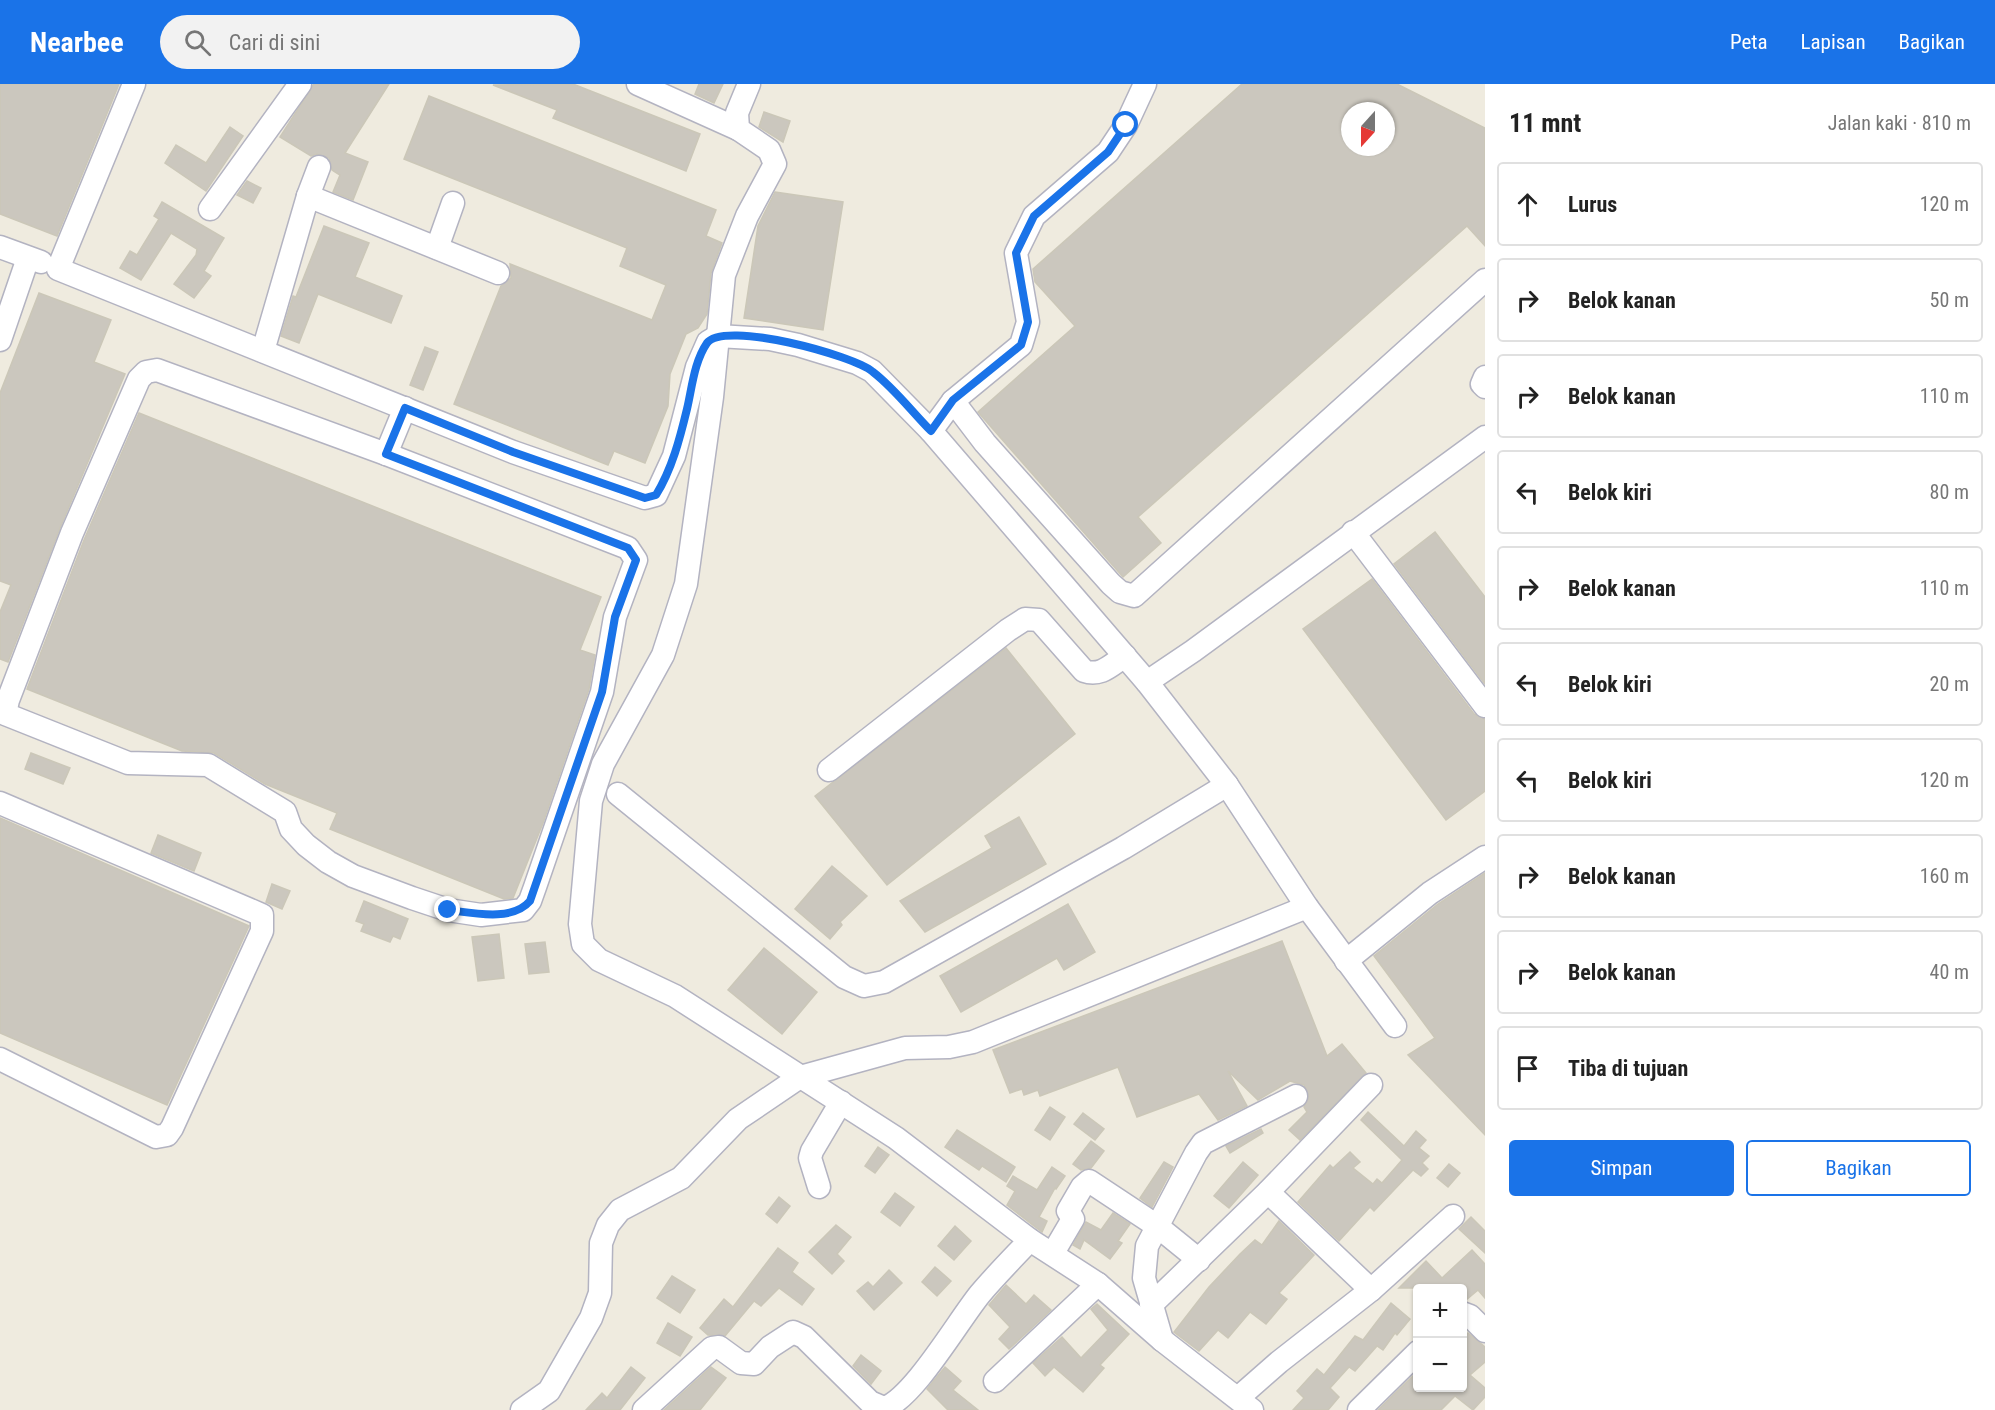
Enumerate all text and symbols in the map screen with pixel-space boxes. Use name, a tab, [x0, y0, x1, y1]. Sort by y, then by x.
search box	[160, 15, 580, 69]
text: Nearbee	[30, 26, 124, 59]
icon: search	[181, 26, 214, 59]
text: Cari di sini	[229, 30, 320, 55]
text: Peta	[1730, 30, 1768, 54]
text: Lapisan	[1801, 30, 1866, 54]
text: Bagikan	[1899, 30, 1965, 54]
north arrow	[1341, 102, 1395, 156]
text: 11 mnt	[1509, 108, 1581, 138]
route start	[1112, 111, 1138, 137]
text: Jalan kaki · 810 m	[1828, 111, 1971, 135]
icon: ahead	[1511, 188, 1544, 221]
text: Lurus	[1568, 192, 1617, 217]
text: 120 m	[1920, 192, 1969, 216]
icon: right	[1511, 284, 1544, 317]
text: Belok kanan	[1568, 288, 1676, 313]
text: 50 m	[1930, 288, 1969, 312]
icon: right	[1511, 380, 1544, 413]
text: Belok kanan	[1568, 384, 1676, 409]
text: 110 m	[1920, 384, 1969, 408]
icon: left	[1511, 476, 1544, 509]
text: Belok kiri	[1568, 480, 1652, 505]
text: 80 m	[1930, 480, 1969, 504]
icon: right	[1511, 572, 1544, 605]
text: Belok kanan	[1568, 576, 1676, 601]
text: 110 m	[1920, 576, 1969, 600]
icon: left	[1511, 668, 1544, 701]
text: Belok kiri	[1568, 672, 1652, 697]
text: 20 m	[1930, 672, 1969, 696]
icon: left	[1511, 764, 1544, 797]
text: Belok kiri	[1568, 768, 1652, 793]
text: 120 m	[1920, 768, 1969, 792]
icon: right	[1511, 860, 1544, 893]
text: Belok kanan	[1568, 864, 1676, 889]
text: 160 m	[1920, 864, 1969, 888]
route end	[434, 896, 460, 922]
icon: right	[1511, 956, 1544, 989]
text: Belok kanan	[1568, 960, 1676, 985]
text: 40 m	[1930, 960, 1969, 984]
icon: arrive	[1511, 1052, 1544, 1085]
text: Tiba di tujuan	[1568, 1056, 1688, 1081]
button: Simpan	[1509, 1140, 1734, 1196]
button: Bagikan	[1746, 1140, 1971, 1196]
map controls	[1413, 1284, 1467, 1392]
button: +	[1413, 1284, 1467, 1338]
button: −	[1413, 1338, 1467, 1392]

